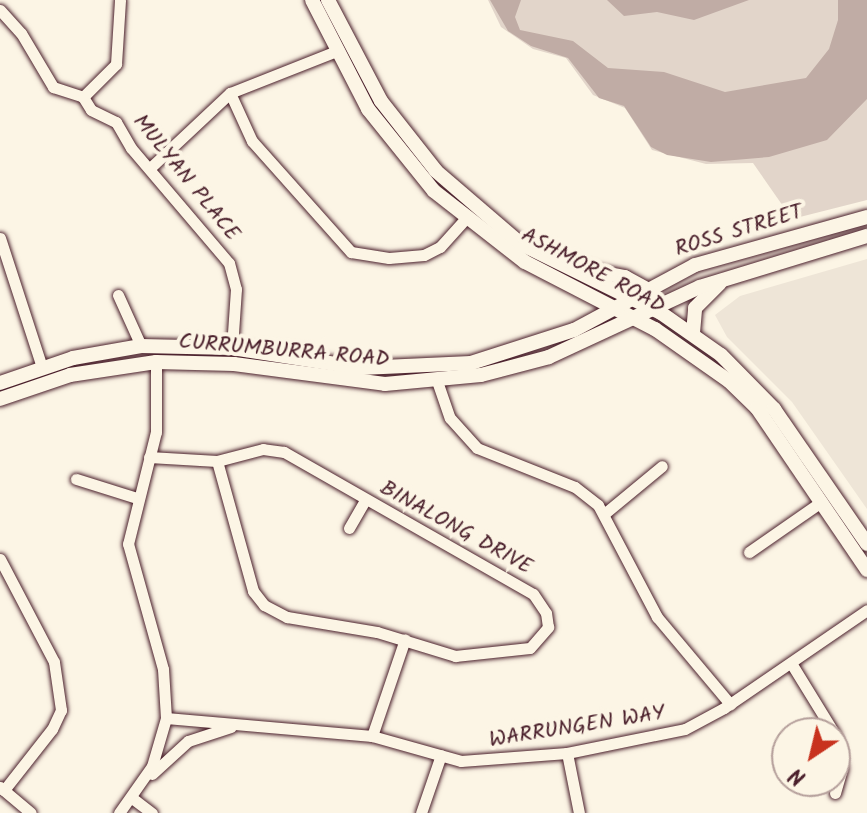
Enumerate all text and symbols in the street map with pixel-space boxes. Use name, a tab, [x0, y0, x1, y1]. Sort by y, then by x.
street label: MULYAN PLACE	[127, 109, 245, 247]
street label: ROSS STREET	[672, 199, 806, 263]
street label: ASHMORE ROAD	[517, 222, 669, 320]
street label: CURRUMBURRA ROAD	[177, 329, 391, 373]
street label: BINALONG DRIVE	[375, 475, 537, 581]
street label: WARRUNGEN WAY	[487, 700, 667, 754]
north arrow	[771, 717, 851, 797]
text: N	[782, 757, 814, 794]

